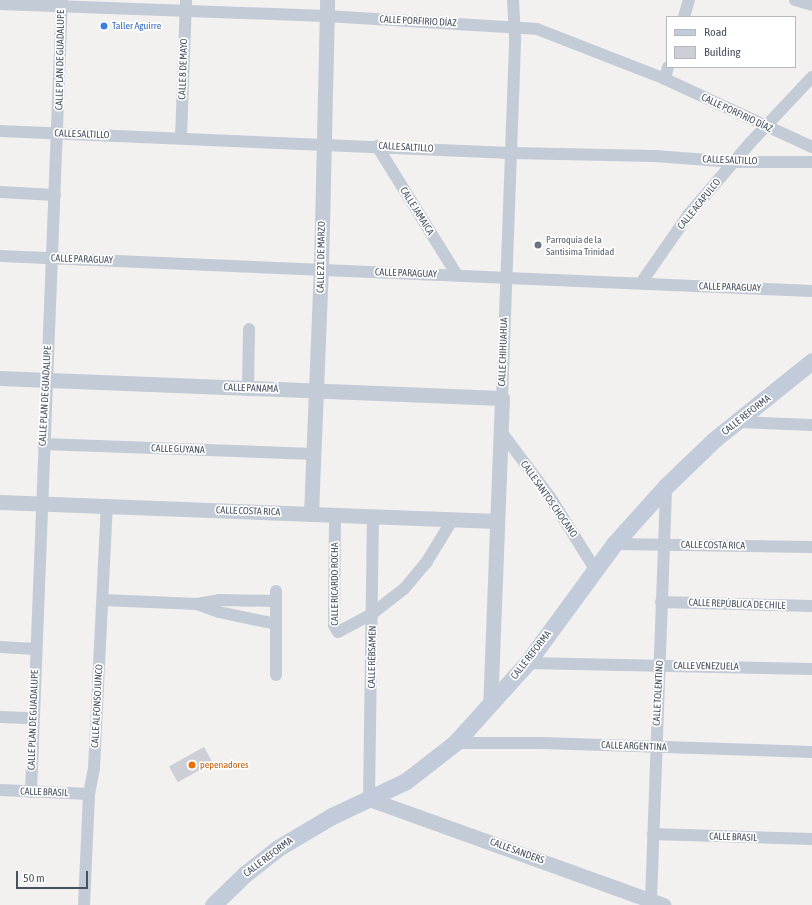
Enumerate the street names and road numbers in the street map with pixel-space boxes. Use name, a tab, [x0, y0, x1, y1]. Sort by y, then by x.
street label: CALLE PLAN DE GUADALUPE	[53, 10, 67, 110]
street label: CALLE PORFIRIO DÍAZ	[379, 13, 457, 29]
street label: CALLE 8 DE MAYO	[176, 38, 190, 100]
street label: CALLE PORFIRIO DÍAZ	[699, 91, 775, 135]
street label: CALLE SALTILLO	[54, 127, 110, 141]
street label: CALLE SALTILLO	[378, 140, 434, 154]
street label: CALLE SALTILLO	[702, 153, 758, 167]
street label: CALLE ACAPULCO	[675, 176, 723, 232]
street label: CALLE JAMAICA	[397, 185, 437, 237]
street label: CALLE 21 DE MARZO	[314, 221, 328, 293]
street label: CALLE PARAGUAY	[51, 252, 113, 266]
street label: CALLE PARAGUAY	[375, 266, 437, 280]
street label: CALLE PARAGUAY	[699, 280, 761, 294]
street label: CALLE CHIHUAHUA	[496, 317, 510, 387]
street label: CALLE PLAN DE GUADALUPE	[36, 346, 54, 446]
street label: CALLE PANAMÁ	[224, 381, 278, 395]
street label: CALLE REFORMA	[719, 392, 773, 438]
street label: CALLE GUYANA	[151, 442, 205, 456]
street label: CALLE SANTOS CHOCANO	[518, 458, 580, 540]
street label: CALLE COSTA RICA	[216, 504, 280, 518]
street label: CALLE COSTA RICA	[681, 538, 745, 552]
street label: CALLE RICARDO ROCHA	[329, 542, 341, 626]
street label: CALLE REPÚBLICA DE CHILE	[688, 596, 786, 612]
street label: CALLE RÉBSAMEN	[365, 626, 379, 688]
street label: CALLE REFORMA	[508, 628, 554, 682]
street label: CALLE VENEZUELA	[673, 659, 739, 673]
street label: CALLE TOLENTINO	[650, 660, 666, 726]
street label: CALLE ALFONSO JUNCO	[89, 664, 105, 748]
street label: CALLE PLAN DE GUADALUPE	[25, 670, 41, 770]
street label: CALLE ARGENTINA	[601, 739, 667, 753]
street label: CALLE BRASIL	[20, 785, 68, 799]
street label: CALLE BRASIL	[709, 830, 757, 844]
street label: CALLE REFORMA	[241, 835, 295, 879]
street label: CALLE SANDERS	[488, 836, 546, 866]

